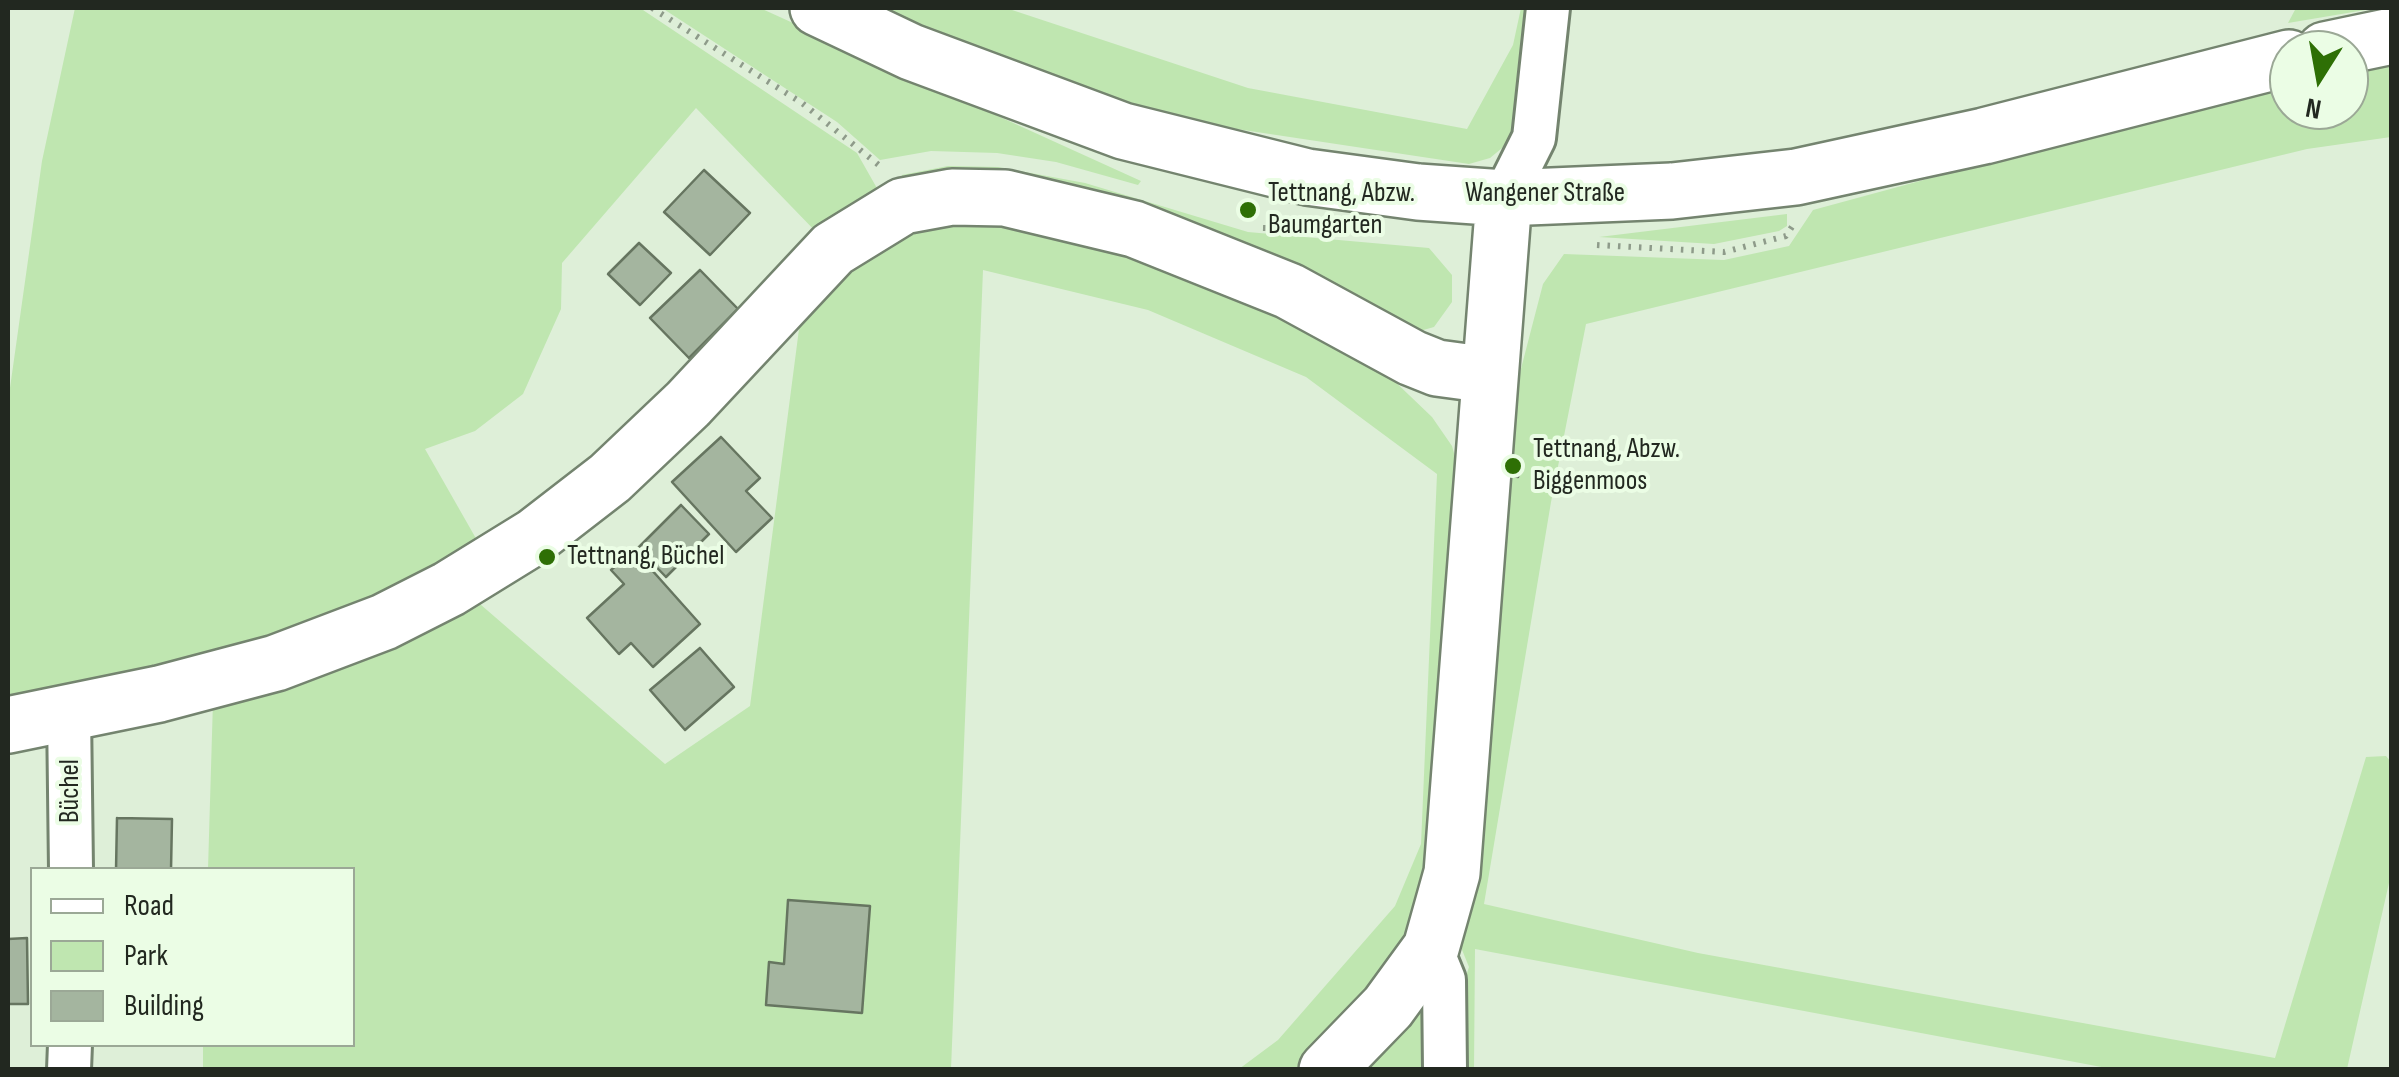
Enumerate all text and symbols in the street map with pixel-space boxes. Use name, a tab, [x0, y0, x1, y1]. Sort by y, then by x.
north arrow	[2269, 30, 2369, 130]
text: N	[2303, 90, 2324, 126]
place label: Tettnang, Abzw. Baumgarten	[1268, 177, 1415, 243]
street label: Wangener Straße	[1465, 177, 1625, 211]
marker: Tettnang, Abzw. Baumgarten	[1237, 199, 1259, 221]
place label: Tettnang, Abzw. Biggenmoos	[1533, 433, 1680, 499]
marker: Tettnang, Abzw. Biggenmoos	[1502, 455, 1524, 477]
place label: Tettnang, Büchel	[567, 540, 724, 574]
marker: Tettnang, Büchel	[536, 546, 558, 568]
street label: Büchel	[54, 759, 88, 823]
legend	[30, 867, 355, 1047]
text: Road	[124, 888, 174, 924]
text: Park	[124, 938, 168, 974]
text: Building	[124, 988, 204, 1024]

